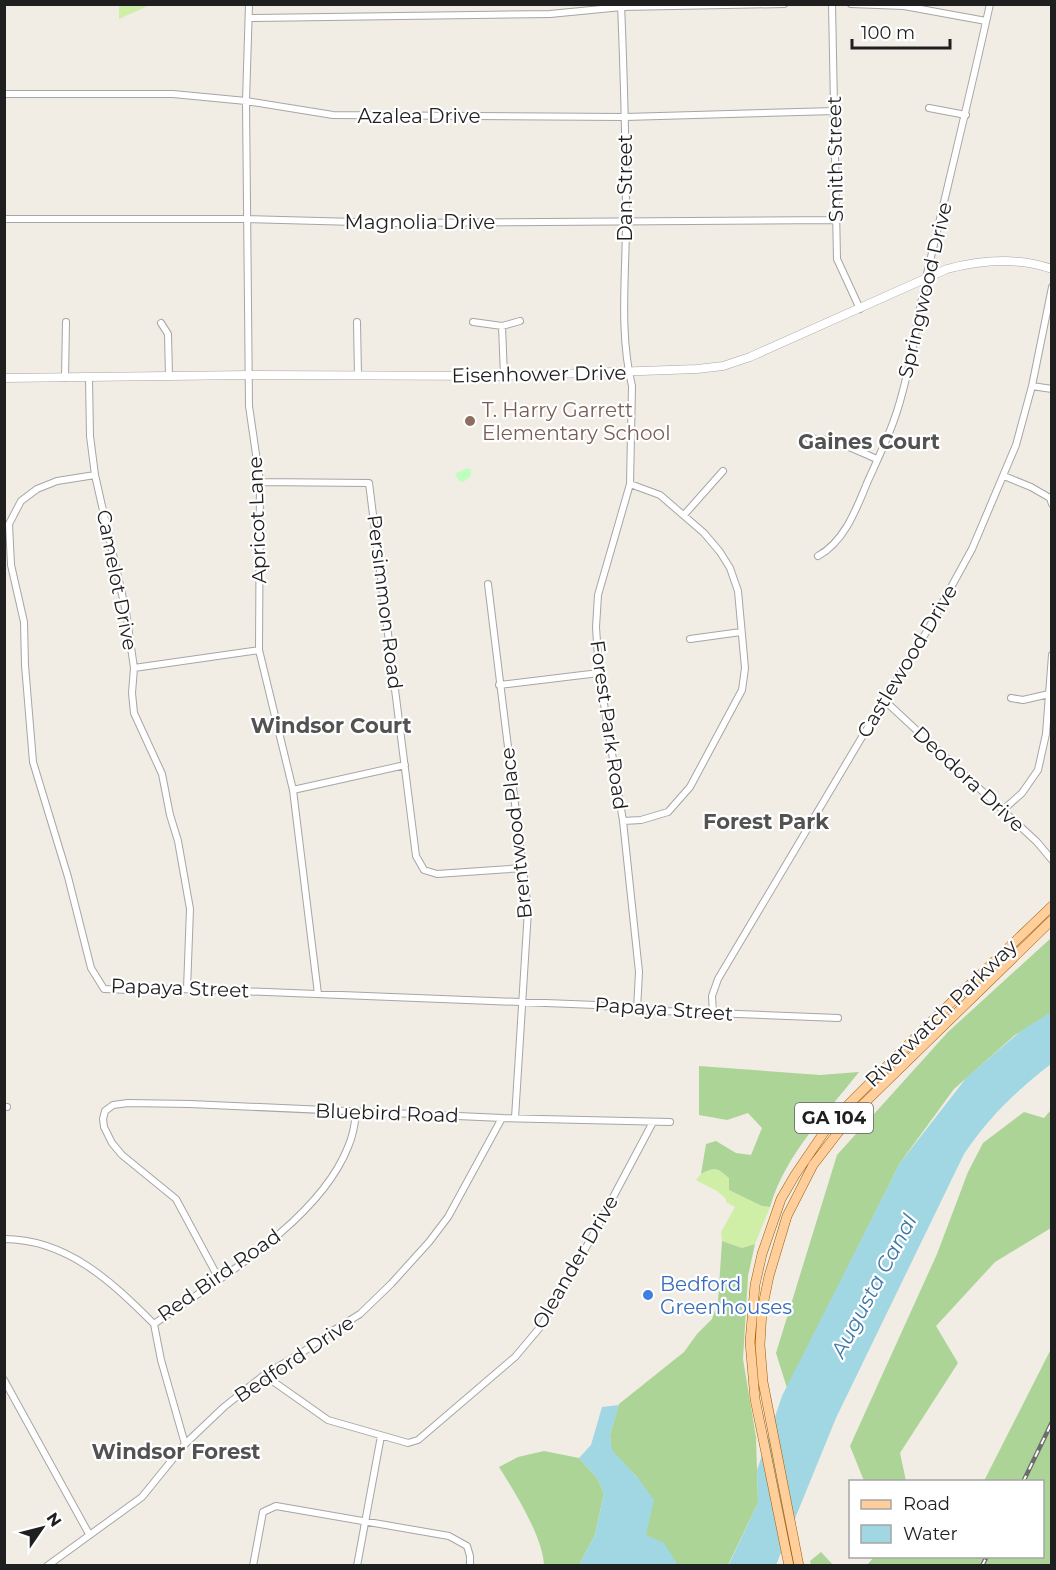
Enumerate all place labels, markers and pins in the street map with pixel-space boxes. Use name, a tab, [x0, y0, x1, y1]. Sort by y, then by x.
place label: T. Harry Garrett Elementary School	[482, 398, 671, 445]
marker: T. Harry Garrett Elementary School	[463, 414, 477, 428]
place label: Bedford Greenhouses	[660, 1272, 792, 1319]
marker: Bedford Greenhouses	[641, 1288, 655, 1302]

